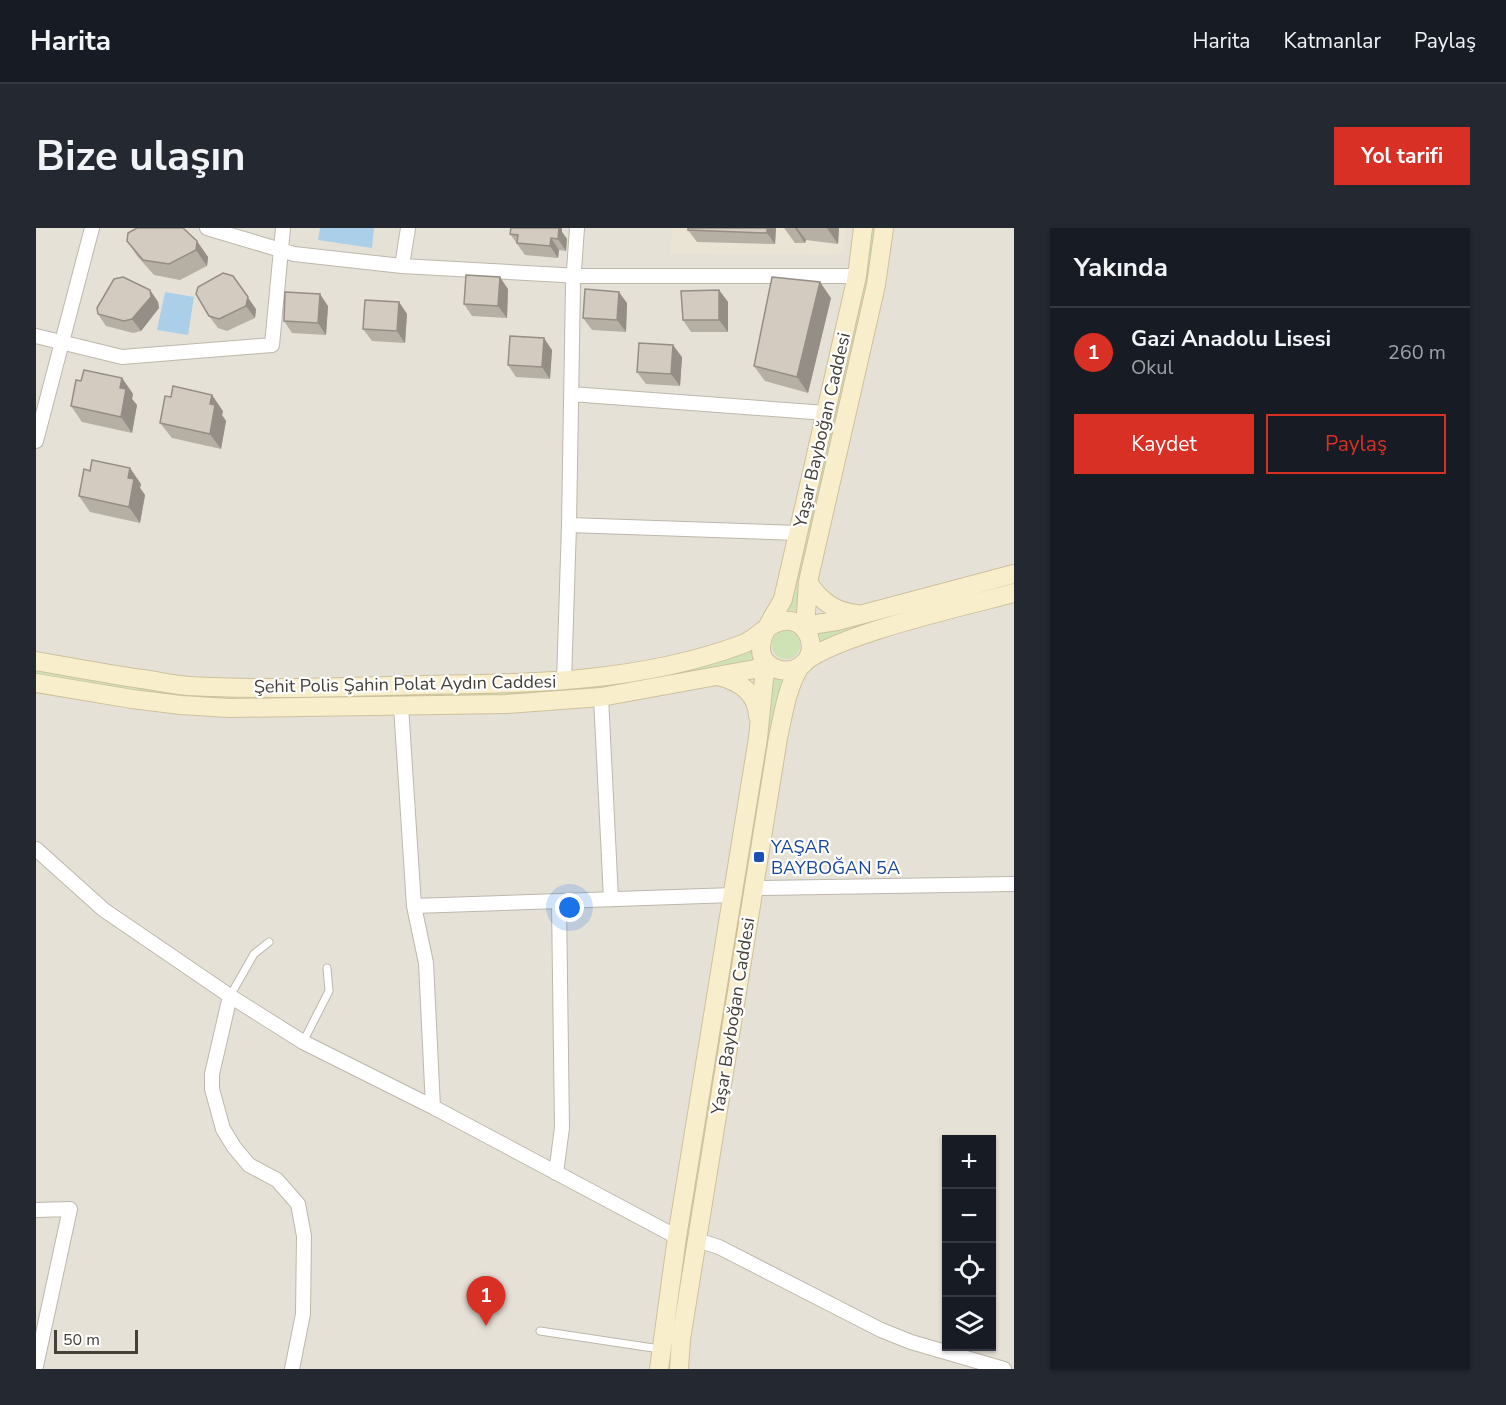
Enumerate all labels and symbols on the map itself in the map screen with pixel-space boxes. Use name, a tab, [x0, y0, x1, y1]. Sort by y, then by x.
street label: Yaşar Bayboğan Caddesi	[788, 330, 856, 531]
street label: Şehit Polis Şahin Polat Aydın Caddesi	[254, 669, 556, 699]
place label: YAŞAR BAYBOĞAN 5A	[770, 835, 900, 880]
marker: YAŞAR BAYBOĞAN 5A	[752, 850, 766, 864]
your location	[555, 893, 584, 922]
street label: Yaşar Bayboğan Caddesi	[705, 916, 760, 1117]
pin: 1	[466, 1276, 506, 1326]
scale bar	[54, 1327, 138, 1354]

